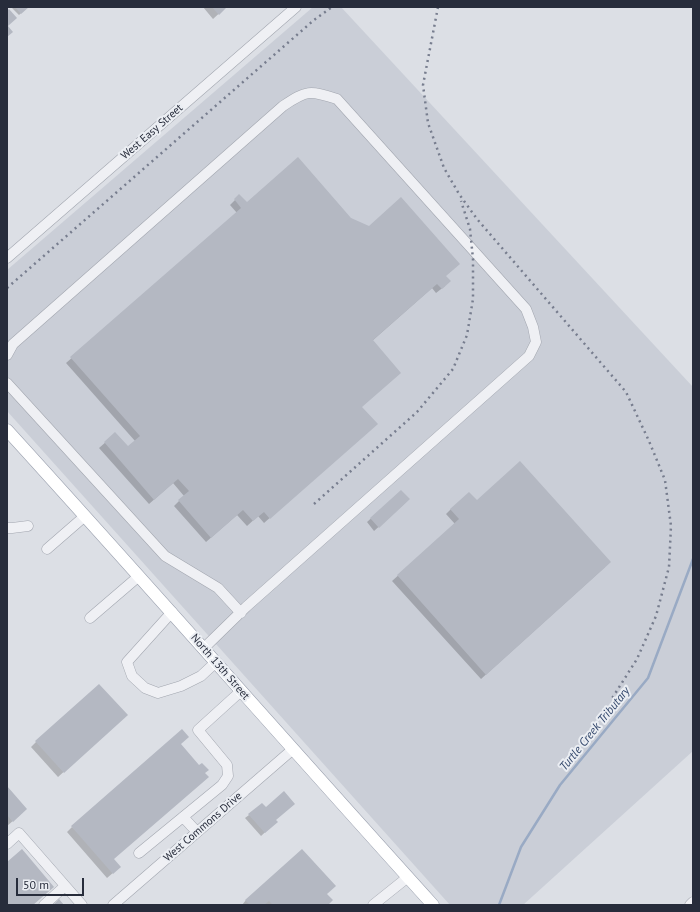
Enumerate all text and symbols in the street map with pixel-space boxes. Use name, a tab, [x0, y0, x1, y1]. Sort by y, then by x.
street label: West Easy Street	[118, 102, 186, 162]
street label: North 13th Street	[188, 631, 252, 703]
water label: Turtle Creek Tributary	[557, 684, 633, 774]
street label: West Commons Drive	[161, 789, 245, 865]
scale bar	[18, 870, 86, 896]
text: 50 m	[23, 877, 49, 892]

